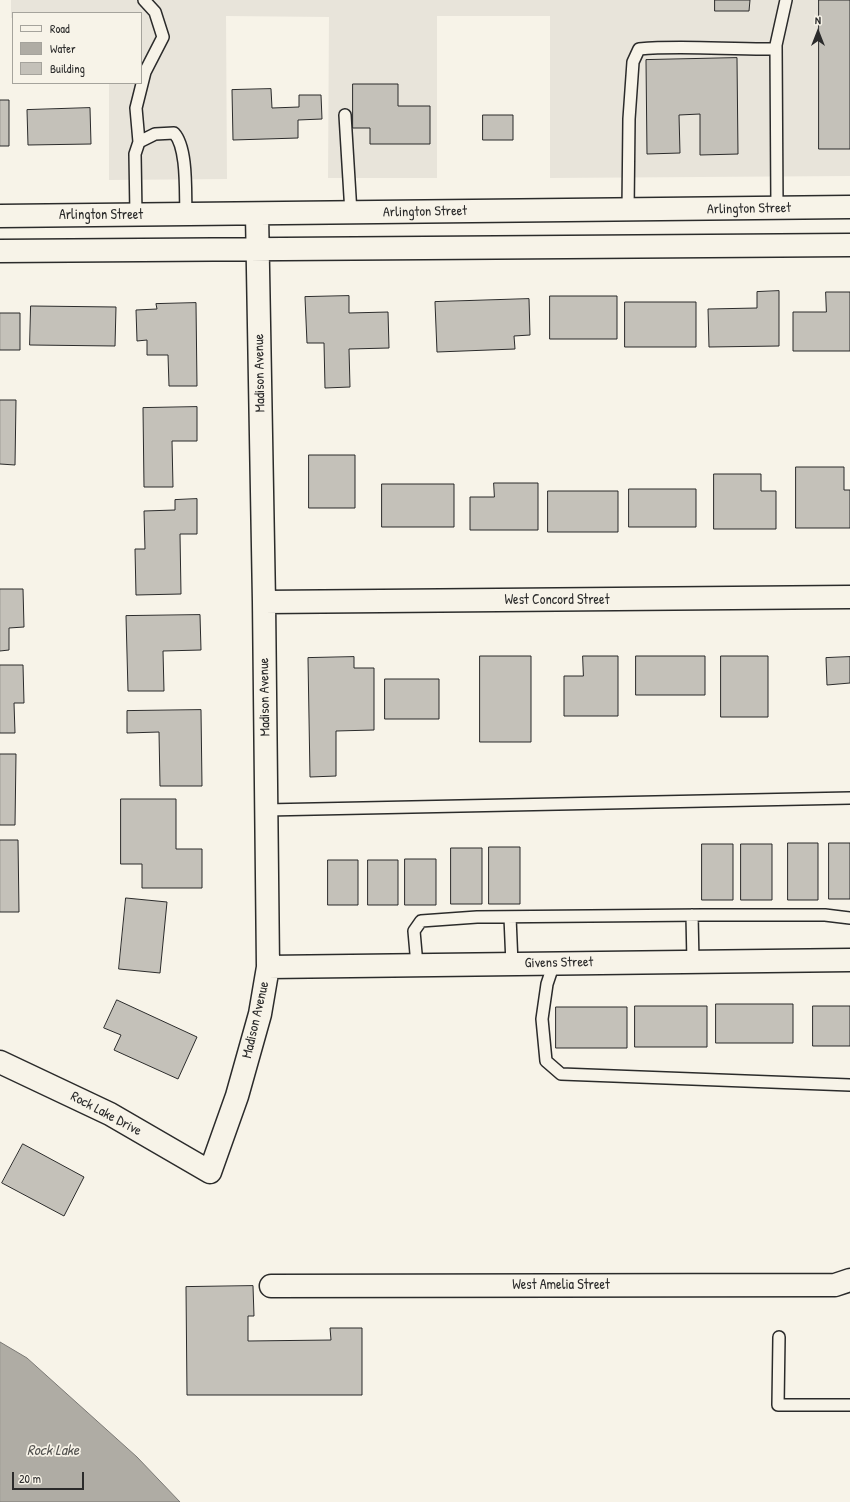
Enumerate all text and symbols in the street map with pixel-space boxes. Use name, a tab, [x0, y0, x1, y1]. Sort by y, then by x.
legend	[12, 12, 142, 84]
north arrow	[798, 12, 838, 52]
text: N	[815, 13, 821, 27]
text: Road	[50, 20, 70, 37]
text: Water	[50, 40, 76, 57]
text: Building	[50, 60, 85, 77]
street label: Arlington Street	[707, 200, 791, 218]
street label: Arlington Street	[383, 203, 467, 221]
street label: Arlington Street	[59, 207, 143, 223]
street label: Madison Avenue	[251, 334, 269, 412]
street label: West Concord Street	[505, 592, 609, 608]
street label: Madison Avenue	[256, 658, 274, 736]
street label: Givens Street	[525, 954, 593, 972]
street label: Madison Avenue	[239, 980, 273, 1060]
street label: Rock Lake Drive	[68, 1088, 144, 1140]
street label: West Amelia Street	[512, 1277, 610, 1293]
water label: Rock Lake	[27, 1442, 79, 1460]
scale bar	[14, 1464, 86, 1490]
text: 20 m	[19, 1470, 41, 1487]

